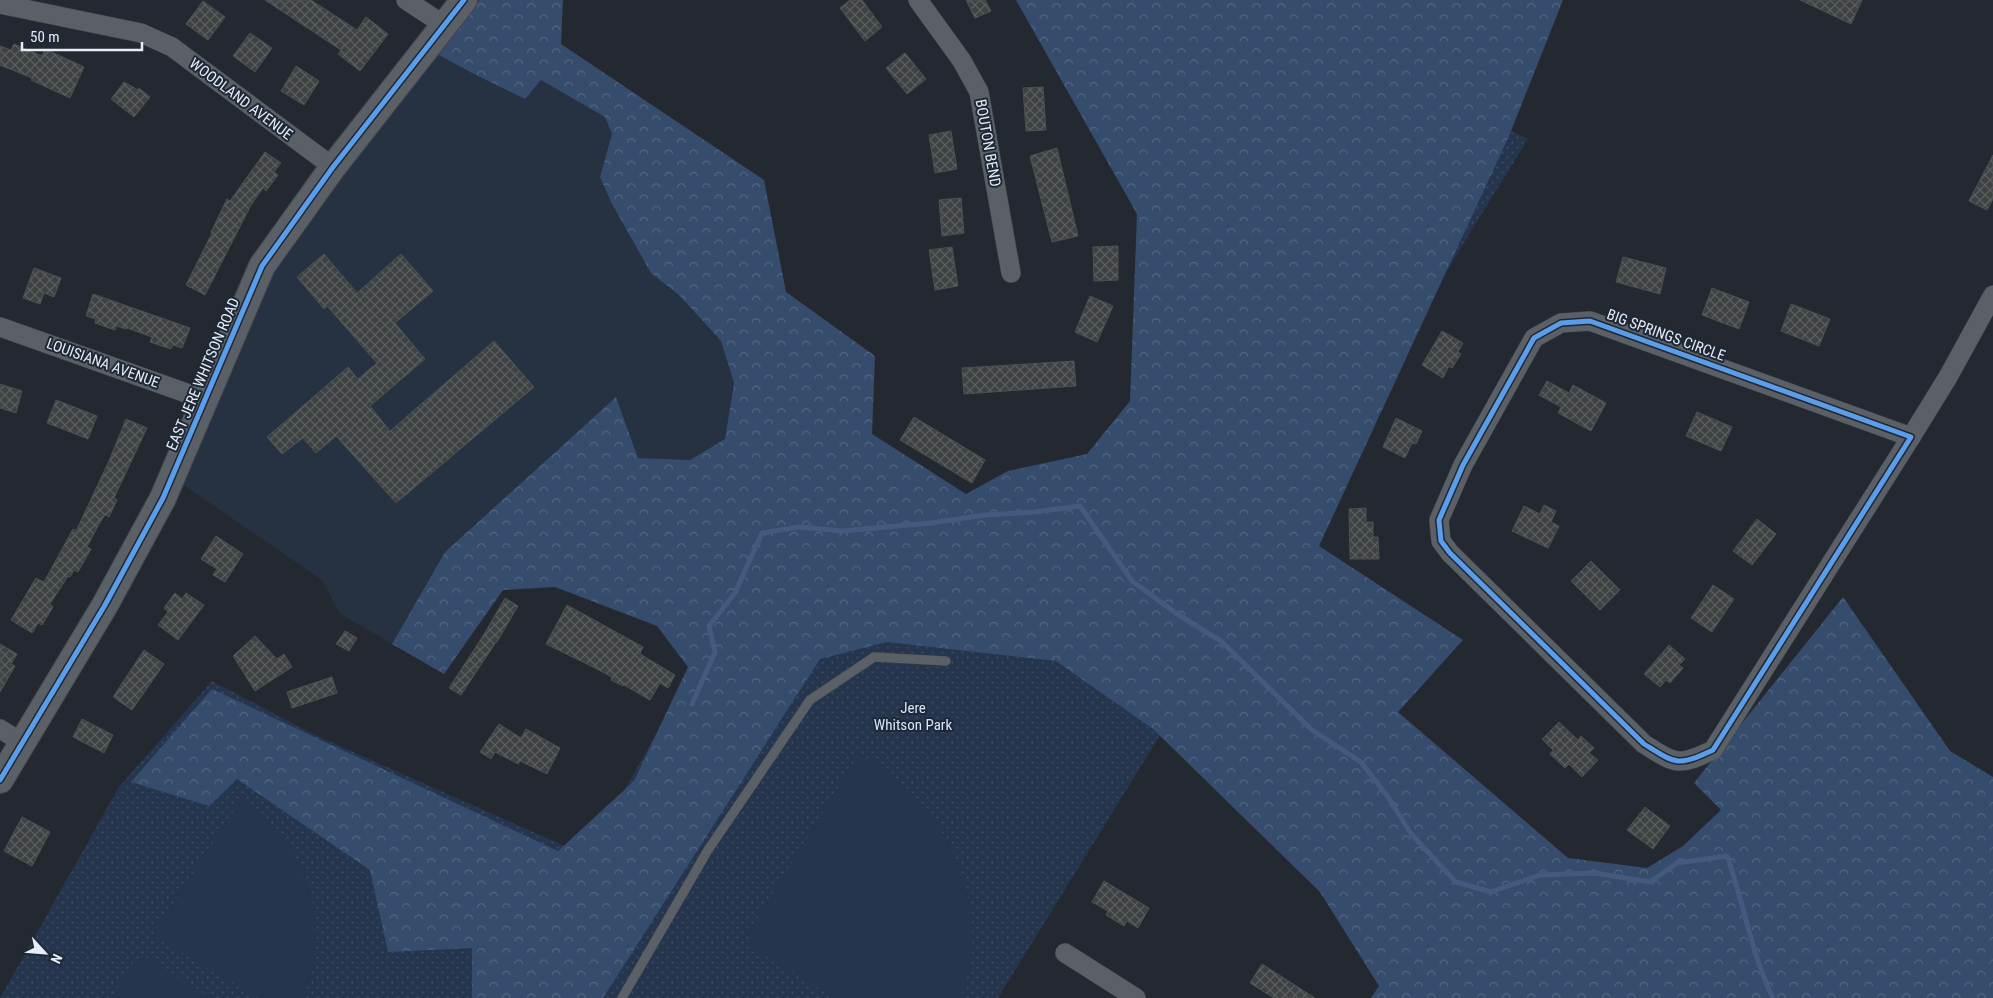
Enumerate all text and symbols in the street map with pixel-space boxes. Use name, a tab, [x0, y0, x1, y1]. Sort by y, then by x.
scale bar	[22, 20, 142, 52]
text: 50 m	[30, 28, 60, 46]
street label: WOODLAND AVENUE	[186, 54, 296, 144]
street label: BOUTON BEND	[971, 98, 1005, 188]
street label: EAST JERE WHITSON ROAD	[163, 295, 243, 453]
street label: BIG SPRINGS CIRCLE	[1604, 305, 1728, 365]
street label: LOUISIANA AVENUE	[44, 334, 162, 392]
park label: Jere Whitson Park	[874, 699, 952, 734]
north arrow	[20, 928, 70, 978]
text: N	[48, 951, 66, 966]

